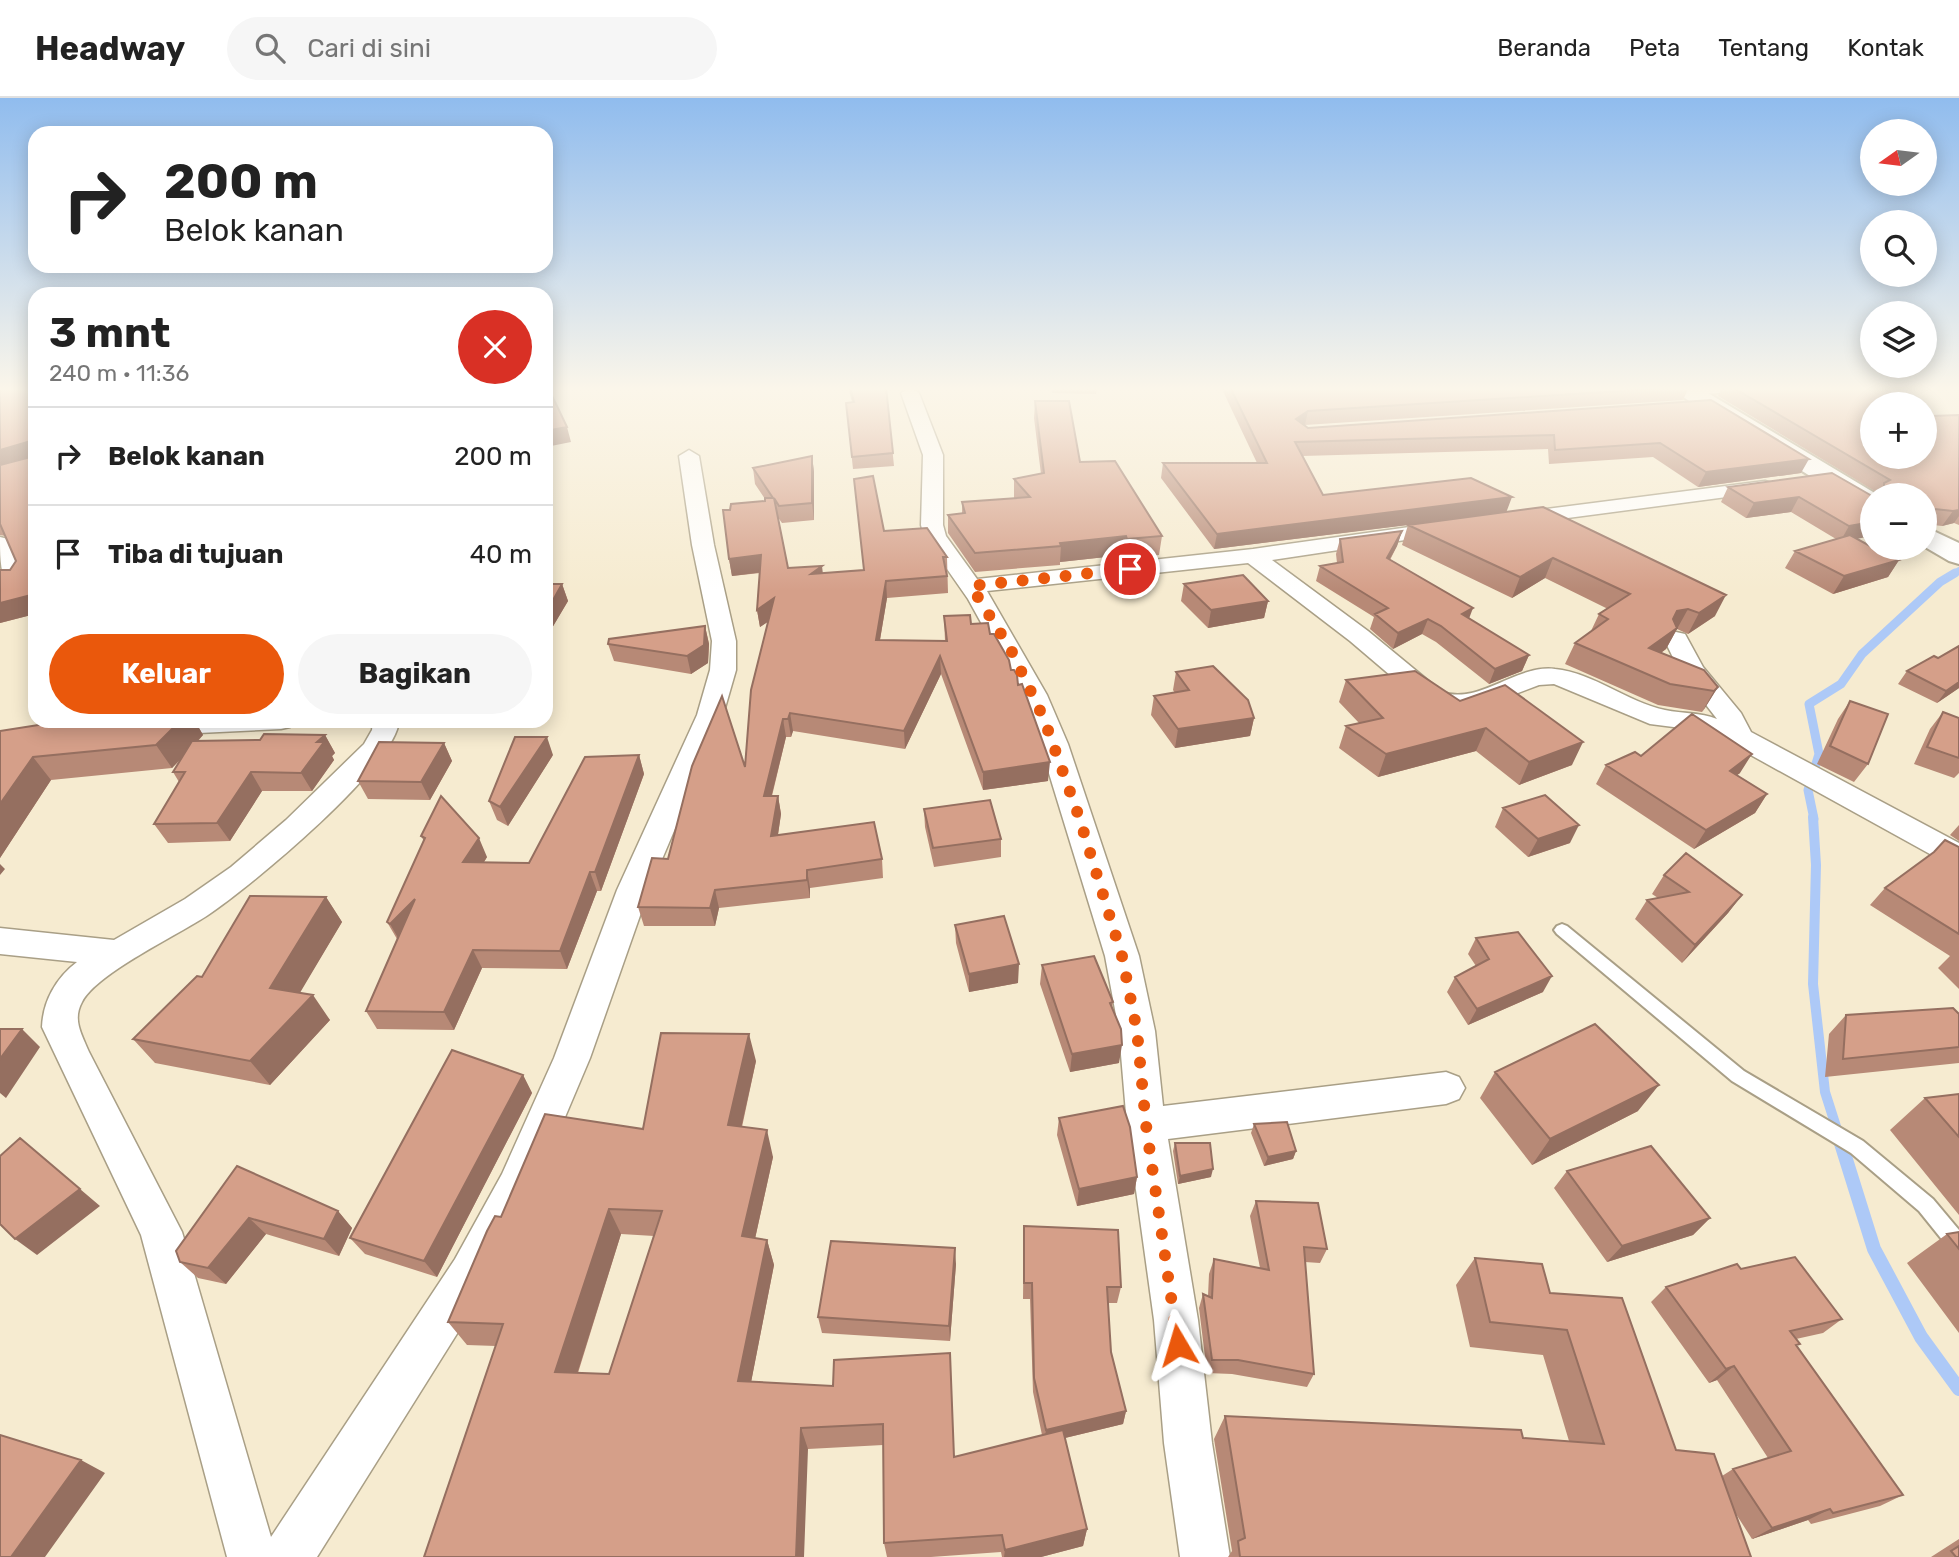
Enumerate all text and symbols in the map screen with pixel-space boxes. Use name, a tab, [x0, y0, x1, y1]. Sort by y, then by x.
search box	[227, 17, 717, 80]
text: Headway	[35, 29, 185, 68]
icon: search	[251, 29, 289, 67]
text: Cari di sini	[307, 33, 431, 64]
text: Beranda	[1497, 34, 1591, 62]
text: Peta	[1629, 34, 1680, 62]
text: Tentang	[1718, 34, 1809, 62]
text: Kontak	[1847, 34, 1924, 62]
north arrow	[1860, 119, 1937, 196]
map controls	[1860, 119, 1937, 560]
text: 200 m	[164, 152, 318, 210]
icon: right	[49, 154, 140, 245]
button: search	[1860, 210, 1937, 287]
text: Belok kanan	[164, 211, 344, 249]
button: layers	[1860, 301, 1937, 378]
text: 3 mnt	[49, 308, 171, 358]
button: close	[458, 310, 532, 384]
text: 240 m · 11:36	[49, 359, 189, 387]
button: +	[1860, 392, 1937, 469]
icon: right	[49, 437, 87, 475]
text: Belok kanan	[108, 441, 265, 472]
text: 200 m	[454, 441, 532, 472]
button: −	[1860, 483, 1937, 560]
icon: arrive	[49, 535, 87, 573]
text: Tiba di tujuan	[108, 539, 283, 570]
text: 40 m	[470, 539, 532, 570]
pin	[1100, 539, 1160, 599]
icon: arrive	[1111, 550, 1149, 588]
button: Keluar	[49, 634, 284, 714]
button: Bagikan	[298, 634, 532, 714]
position arrow	[1141, 1308, 1215, 1382]

